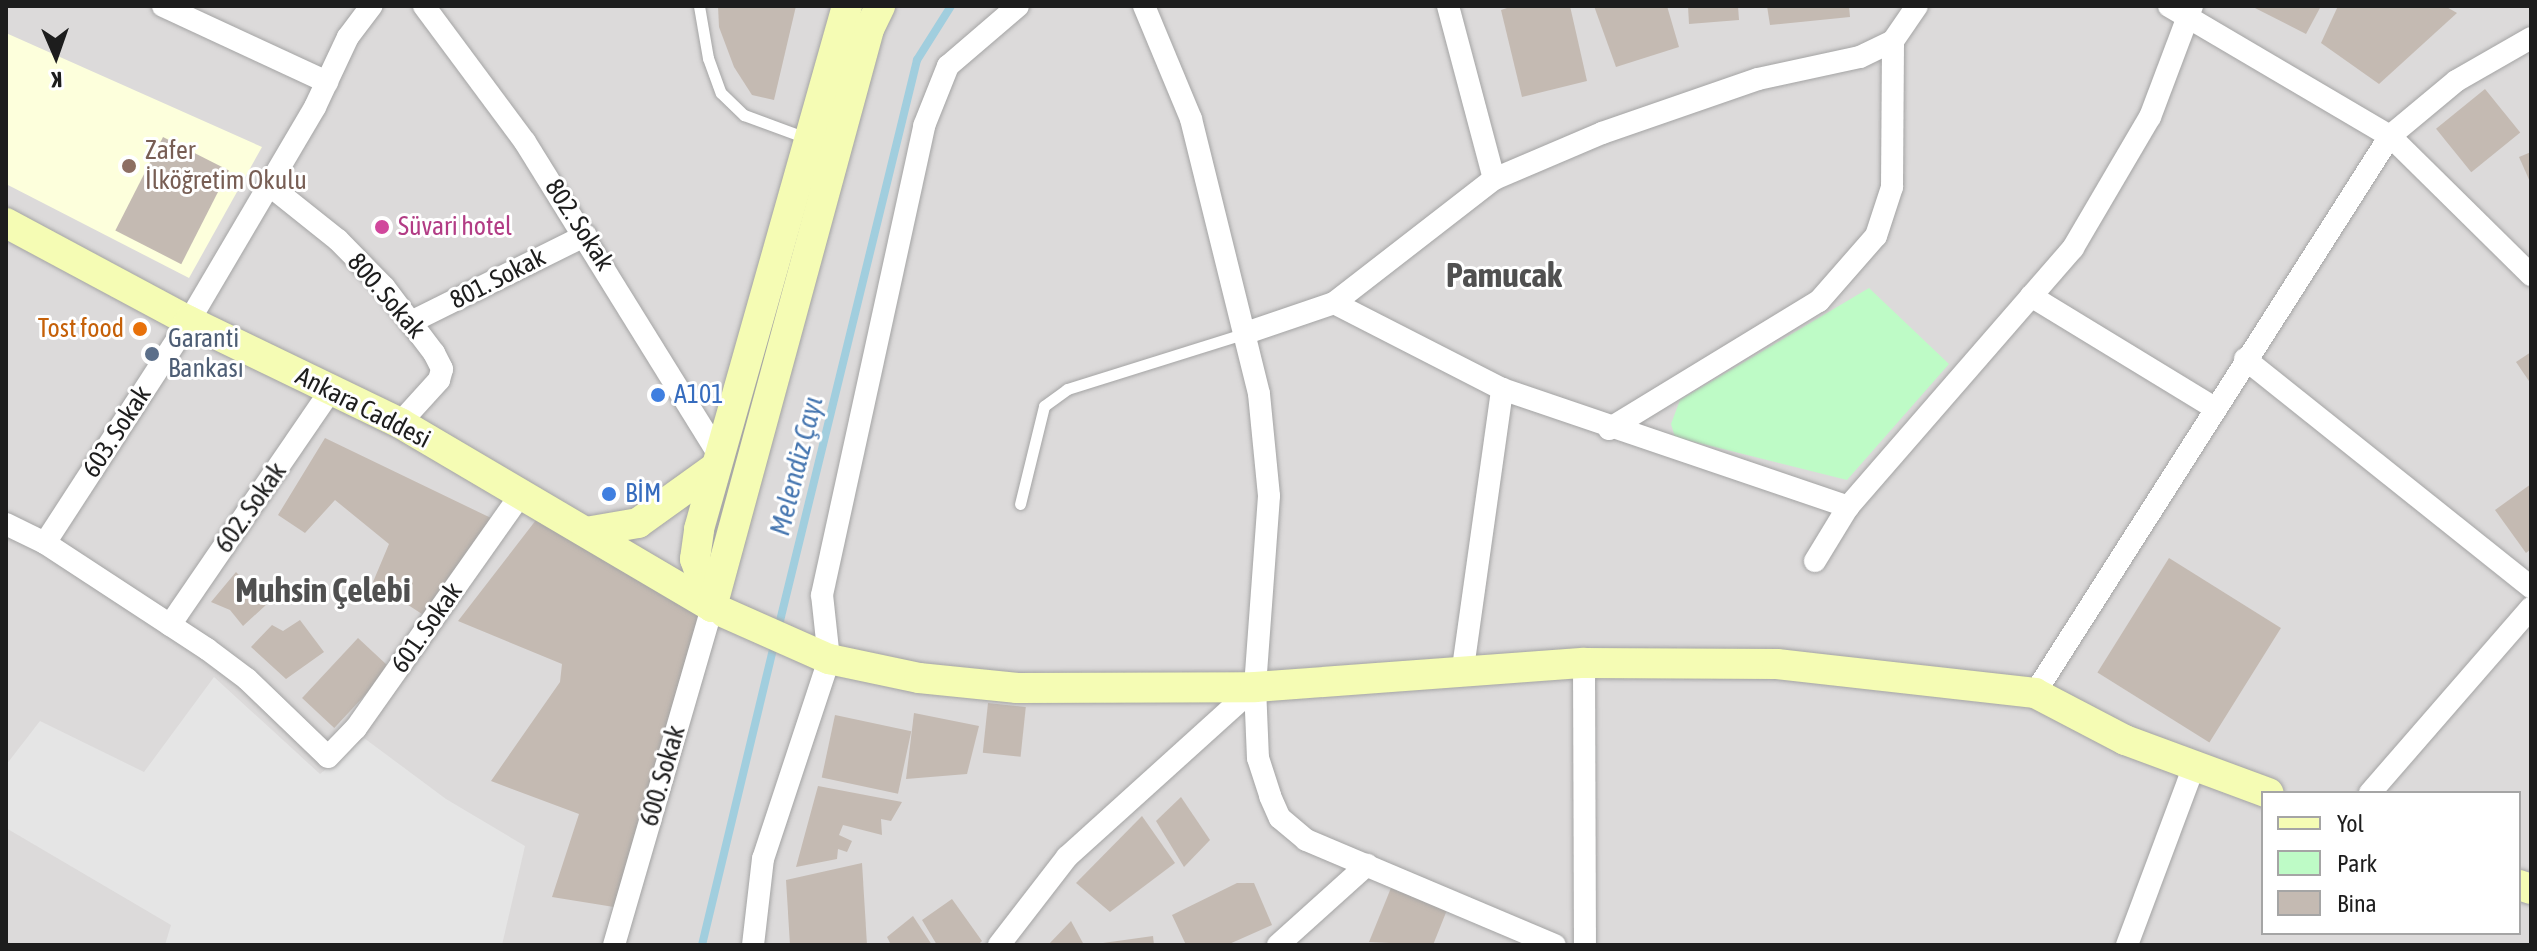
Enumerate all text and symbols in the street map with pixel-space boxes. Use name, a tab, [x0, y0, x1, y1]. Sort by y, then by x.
north arrow	[16, 16, 96, 96]
text: K	[51, 67, 63, 93]
place label: Zafer İlköğretim Okulu	[145, 135, 307, 196]
marker: Zafer İlköğretim Okulu	[120, 157, 138, 175]
street label: 802. Sokak	[538, 173, 620, 277]
place label: Süvari hotel	[398, 211, 512, 243]
marker: Süvari hotel	[373, 218, 391, 236]
street label: 801. Sokak	[445, 242, 551, 316]
street label: 800. Sokak	[340, 247, 432, 345]
district label: Pamucak	[1446, 255, 1562, 295]
place label: Tost food	[38, 313, 124, 345]
marker: Tost food	[131, 320, 149, 338]
place label: Garanti Bankası	[168, 323, 244, 384]
marker: Garanti Bankası	[143, 345, 161, 363]
street label: Ankara Caddesi	[290, 361, 436, 455]
place label: A101	[674, 379, 723, 411]
street label: 603. Sokak	[76, 380, 158, 484]
marker: A101	[649, 386, 667, 404]
water label: Melendiz Çayı	[763, 393, 829, 539]
street label: 602. Sokak	[209, 457, 293, 559]
place label: BİM	[625, 478, 661, 510]
marker: BİM	[600, 485, 618, 503]
district label: Muhsin Çelebi	[235, 570, 411, 610]
street label: 601. Sokak	[385, 577, 469, 679]
street label: 600. Sokak	[634, 722, 692, 830]
legend	[2261, 791, 2521, 935]
text: Yol	[2337, 810, 2364, 837]
text: Park	[2337, 850, 2377, 877]
text: Bina	[2337, 890, 2377, 917]

